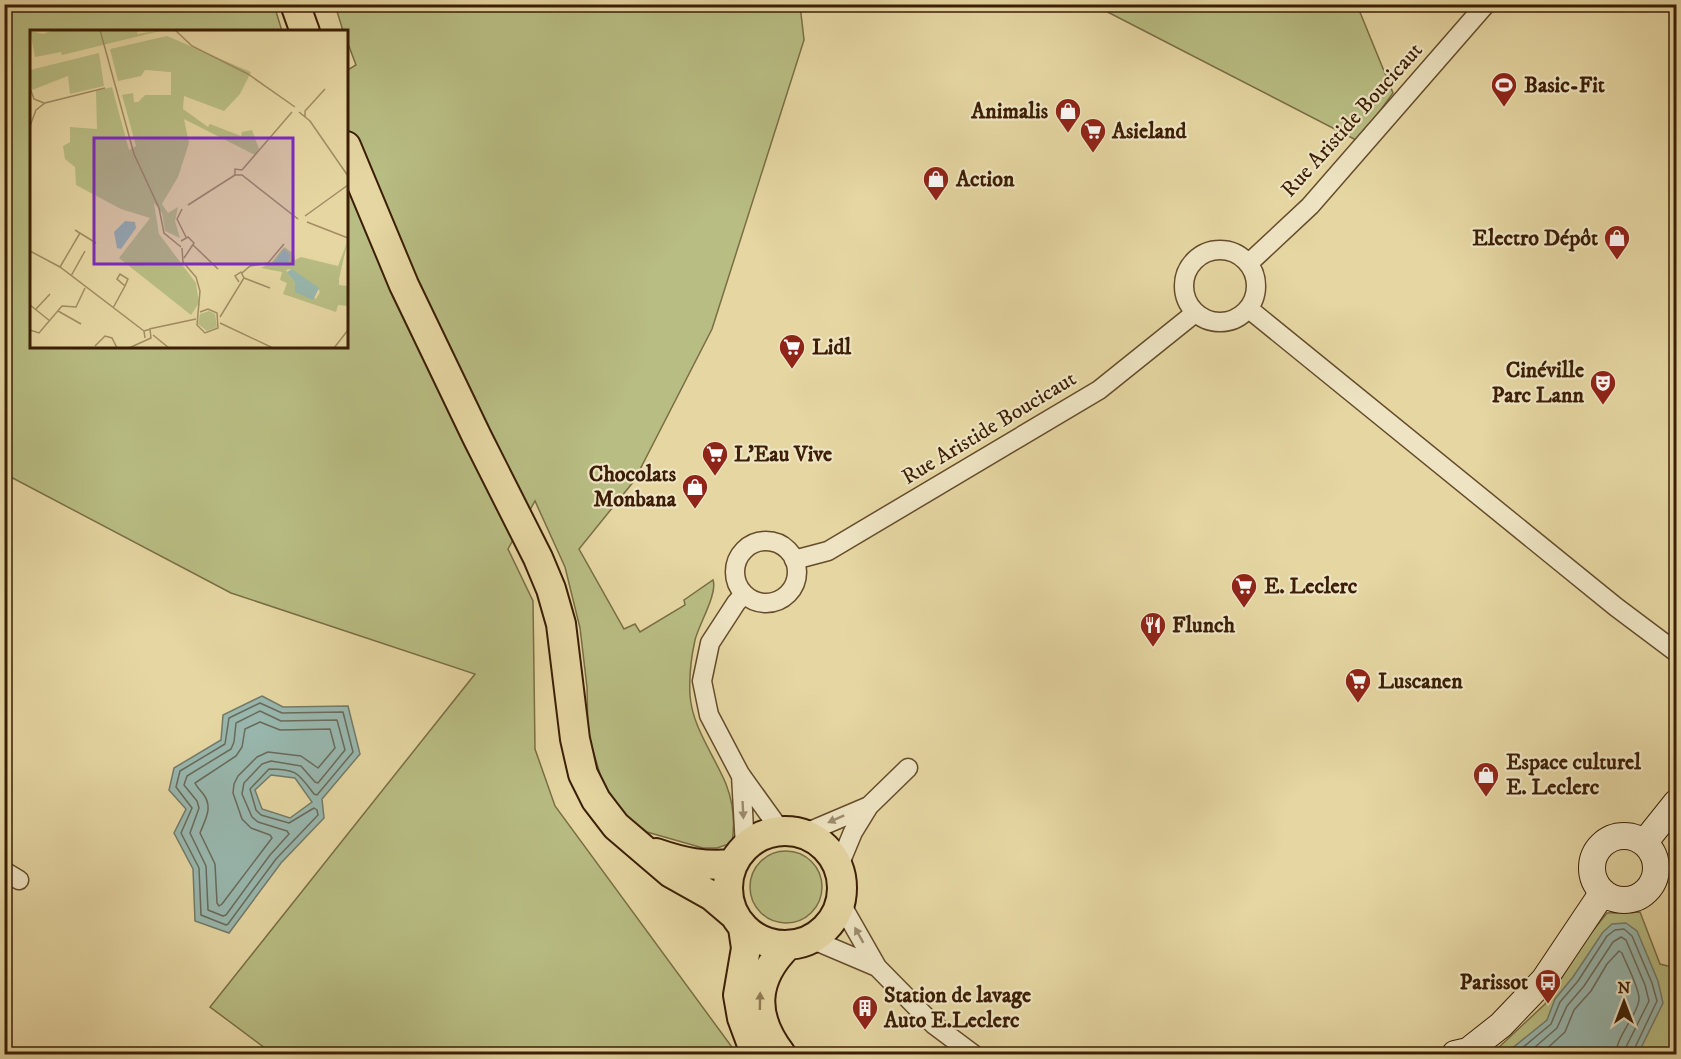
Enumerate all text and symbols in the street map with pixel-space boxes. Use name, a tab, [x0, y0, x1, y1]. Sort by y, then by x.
inset map	[30, 30, 348, 348]
street label: Rue Aristide Boucicaut	[1275, 37, 1429, 203]
sports icon: Basic-Fit	[1489, 70, 1519, 108]
place label: Basic-Fit	[1524, 72, 1605, 99]
shop icon: Animalis	[1053, 96, 1083, 134]
place label: Animalis	[970, 98, 1049, 125]
supermarket icon: Asieland	[1078, 116, 1108, 154]
place label: Asieland	[1111, 118, 1188, 145]
shop icon: Action	[921, 164, 951, 202]
place label: Action	[955, 166, 1015, 193]
shop icon: Electro Dépôt	[1602, 223, 1632, 261]
place label: Electro Dépôt	[1472, 225, 1598, 252]
supermarket icon: Lidl	[777, 332, 807, 370]
place label: Lidl	[812, 334, 852, 361]
place label: Cinéville Parc Lann	[1491, 357, 1585, 409]
street label: Rue Aristide Boucicaut	[897, 365, 1081, 491]
theatre icon: Cinéville Parc Lann	[1588, 368, 1618, 406]
supermarket icon: L'Eau Vive	[700, 439, 730, 477]
place label: L'Eau Vive	[734, 441, 832, 468]
place label: Chocolats Monbana	[589, 461, 677, 513]
shop icon: Chocolats Monbana	[680, 472, 710, 510]
supermarket icon: E. Leclerc	[1229, 571, 1259, 609]
place label: E. Leclerc	[1264, 573, 1358, 600]
restaurant icon: Flunch	[1138, 610, 1168, 648]
place label: Flunch	[1172, 612, 1236, 639]
supermarket icon: Luscanen	[1343, 666, 1373, 704]
place label: Luscanen	[1378, 668, 1463, 695]
place label: Espace culturel E. Leclerc	[1506, 749, 1641, 801]
shop icon: Espace culturel E. Leclerc	[1471, 760, 1501, 798]
one-way arrow	[738, 801, 747, 820]
one-way arrow	[826, 814, 844, 824]
one-way arrow	[853, 927, 864, 943]
bus stop icon: Parissot	[1533, 967, 1563, 1005]
place label: Parissot	[1460, 969, 1528, 996]
north arrow	[1594, 972, 1654, 1032]
text: N	[1617, 978, 1631, 998]
place label: Station de lavage Auto E.Leclerc	[883, 982, 1031, 1034]
one-way arrow	[756, 992, 765, 1011]
building icon: Station de lavage Auto E.Leclerc	[850, 993, 880, 1031]

